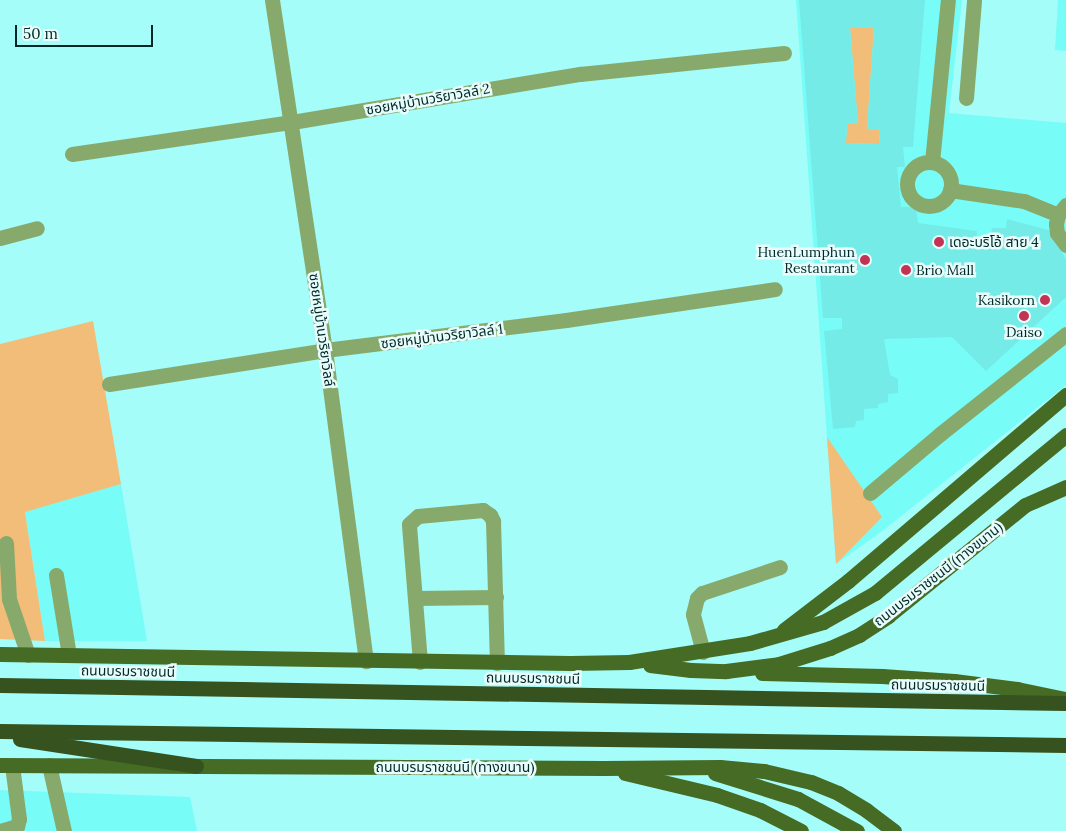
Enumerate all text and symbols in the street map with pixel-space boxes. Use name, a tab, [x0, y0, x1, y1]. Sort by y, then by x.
scale bar	[18, 15, 155, 47]
text: 50 m	[23, 24, 58, 43]
street label: ซอยหมู่บ้านวริยาวิลล์ 2	[365, 80, 491, 118]
place label: เดอะบริโอ้ สาย 4	[949, 234, 1039, 250]
marker: เดอะบริโอ้ สาย 4	[933, 236, 945, 248]
place label: HuenLumphun Restaurant	[757, 244, 855, 276]
marker: HuenLumphun Restaurant	[859, 254, 871, 266]
place label: Brio Mall	[916, 262, 974, 278]
marker: Brio Mall	[900, 264, 912, 276]
street label: ซอยหมู่บ้านวริยาวิลล์	[306, 272, 338, 388]
place label: Kasikorn	[978, 292, 1035, 308]
marker: Kasikorn	[1039, 294, 1051, 306]
marker: Daiso	[1018, 310, 1030, 322]
street label: ซอยหมู่บ้านวริยาวิลล์ 1	[380, 320, 504, 352]
place label: Daiso	[1006, 324, 1042, 340]
street label: ถนนบรมราชชนนี (ทางขนาน)	[870, 518, 1006, 630]
street label: ถนนบรมราชชนนี	[81, 662, 175, 680]
street label: ถนนบรมราชชนนี	[486, 669, 580, 687]
street label: ถนนบรมราชชนนี	[891, 676, 985, 694]
street label: ถนนบรมราชชนนี (ทางขนาน)	[375, 759, 535, 775]

